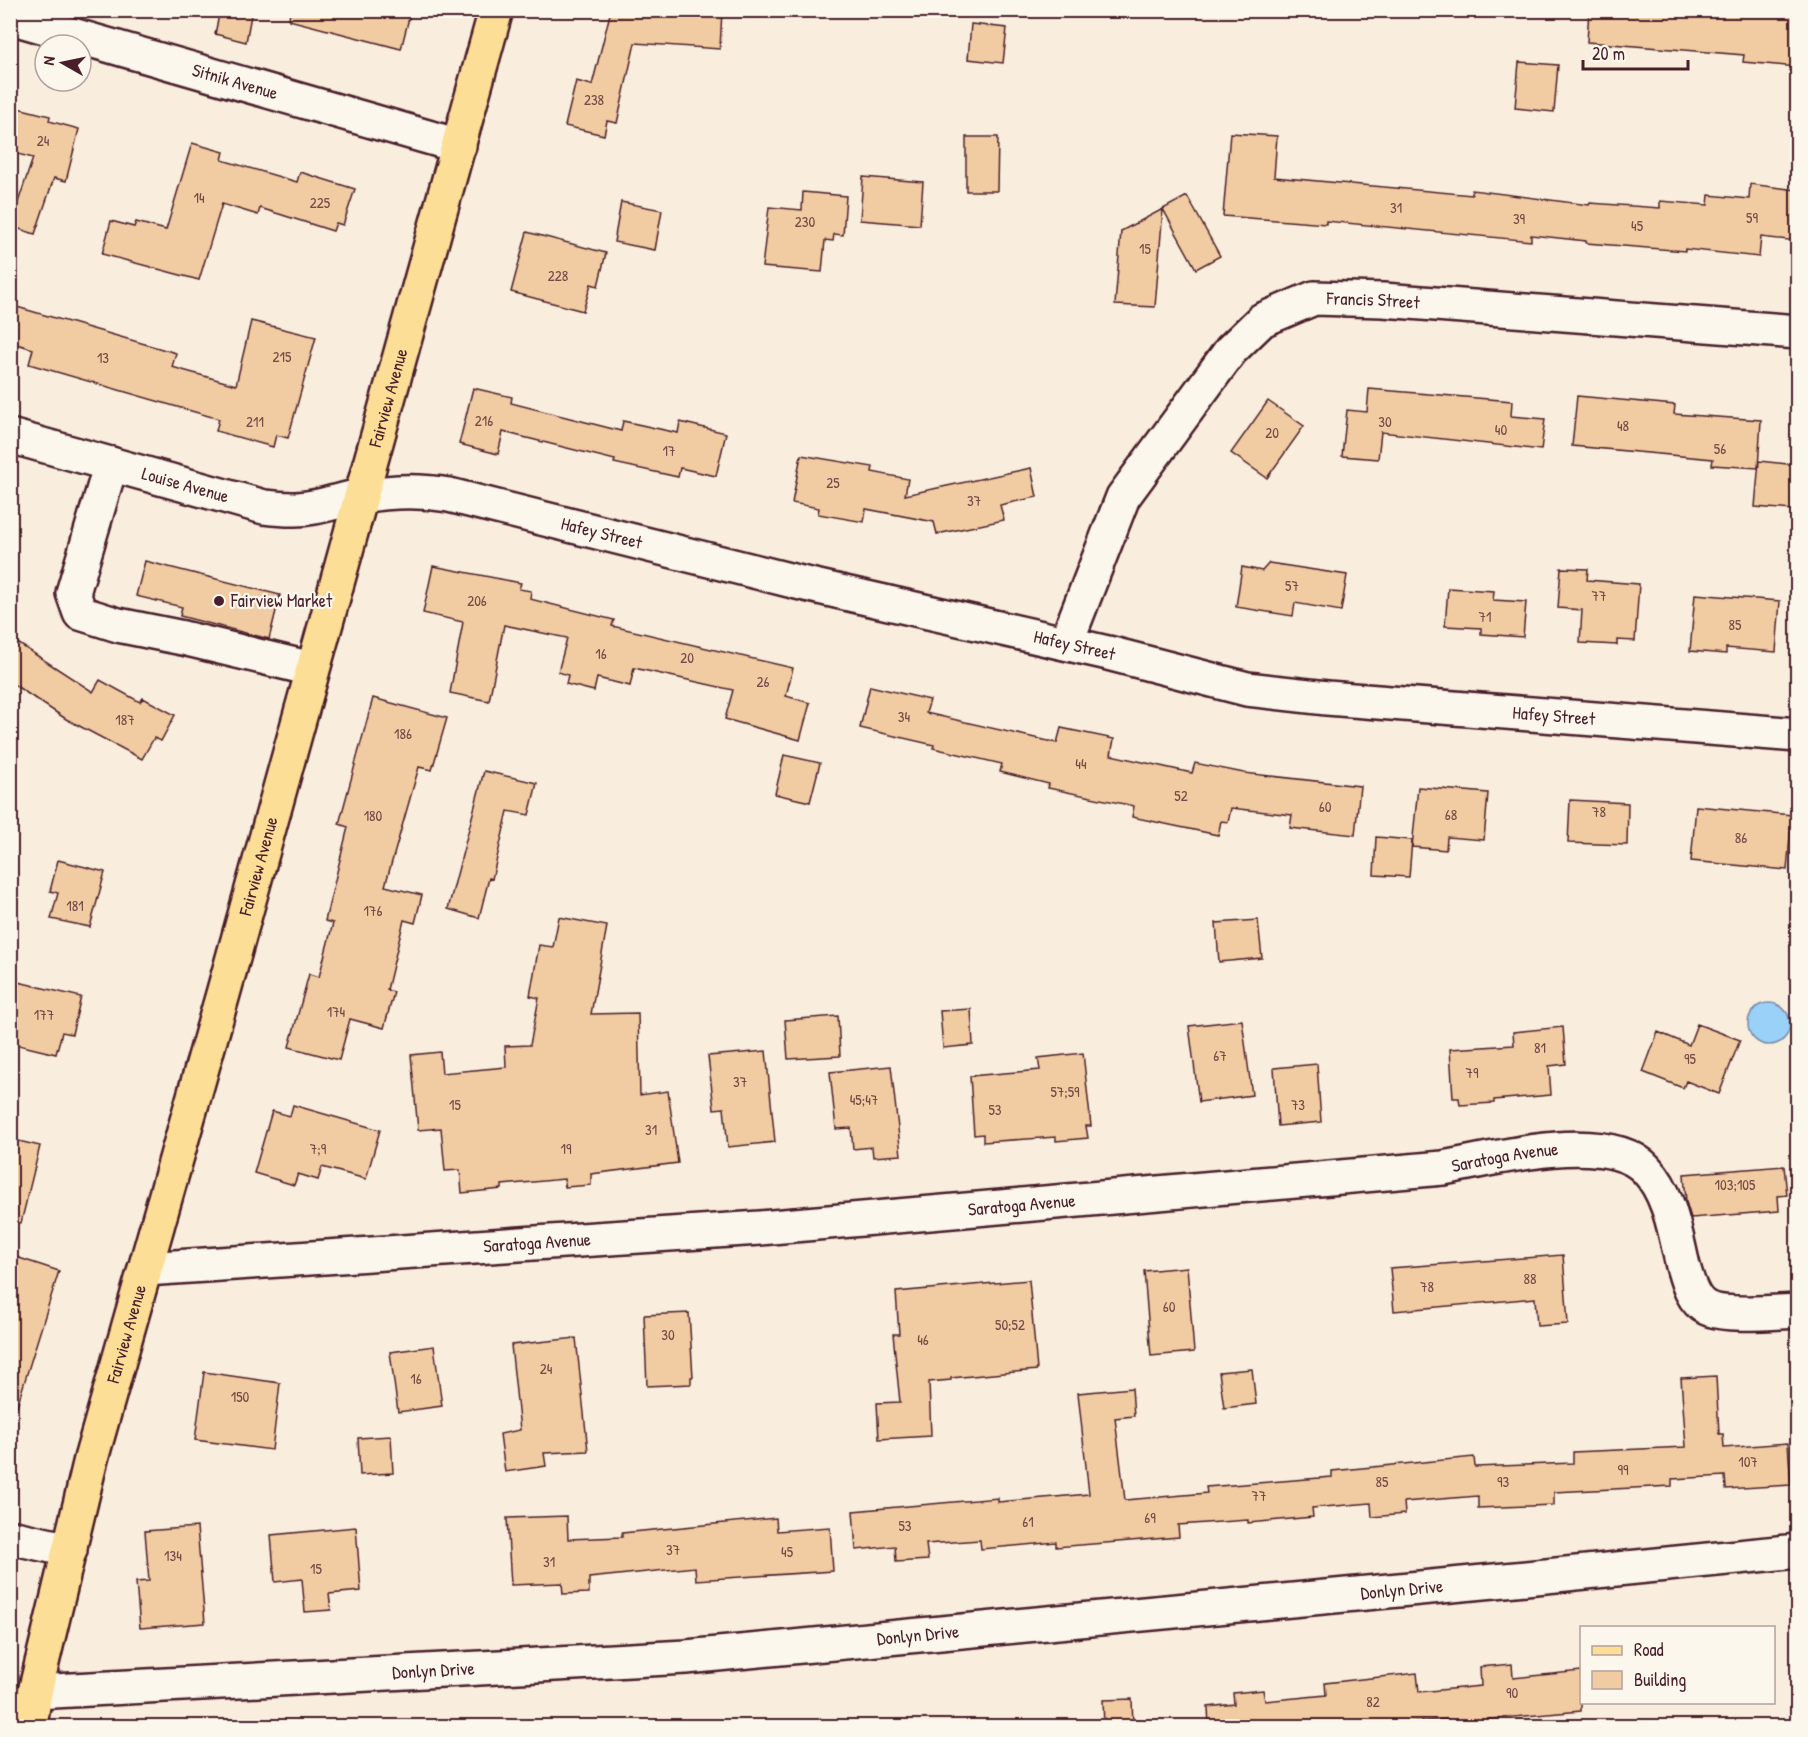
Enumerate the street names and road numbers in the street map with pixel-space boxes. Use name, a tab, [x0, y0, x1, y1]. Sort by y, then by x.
street label: Sitnik Avenue	[189, 57, 281, 105]
street label: Francis Street	[1325, 285, 1421, 315]
street label: Fairview Avenue	[362, 346, 414, 451]
street label: Louise Avenue	[139, 460, 232, 509]
street label: Hafey Street	[559, 511, 646, 555]
street label: Hafey Street	[1031, 623, 1119, 667]
street label: Hafey Street	[1512, 700, 1597, 731]
street label: Fairview Avenue	[232, 814, 284, 919]
street label: Saratoga Avenue	[1449, 1136, 1559, 1178]
street label: Saratoga Avenue	[967, 1187, 1076, 1222]
street label: Saratoga Avenue	[483, 1226, 592, 1258]
street label: Fairview Avenue	[100, 1282, 152, 1387]
street label: Donlyn Drive	[1360, 1573, 1444, 1606]
street label: Donlyn Drive	[876, 1618, 960, 1651]
street label: Donlyn Drive	[391, 1655, 475, 1685]

